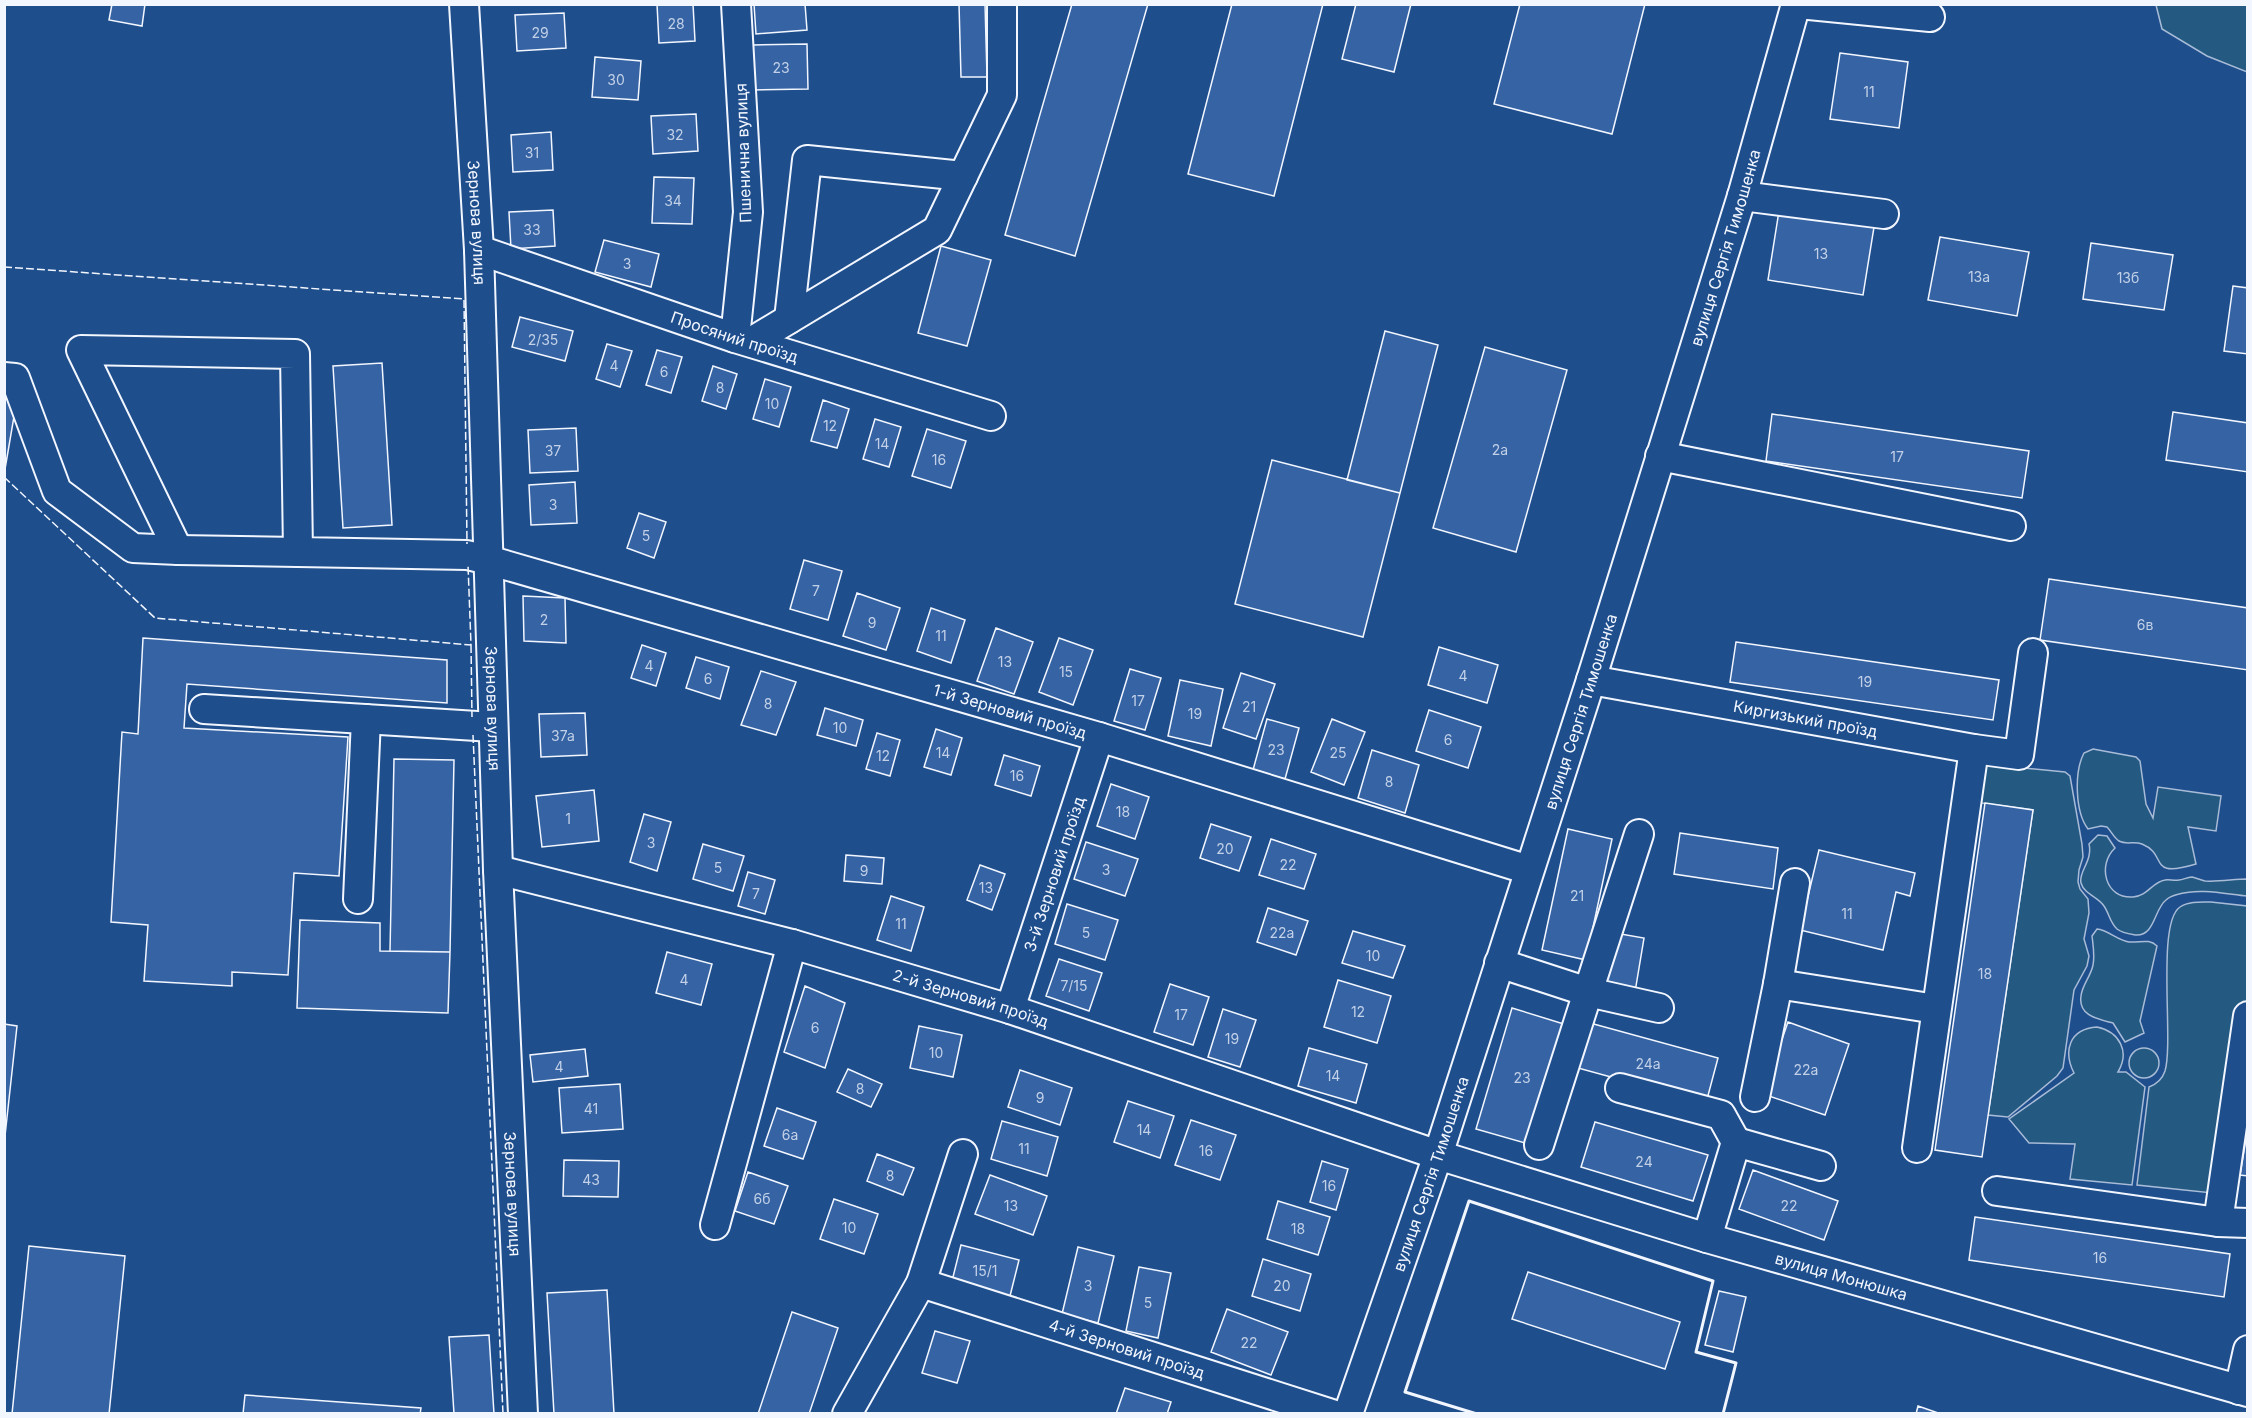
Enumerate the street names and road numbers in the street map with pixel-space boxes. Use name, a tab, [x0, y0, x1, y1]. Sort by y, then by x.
street label: Пшенична вулиця	[731, 83, 755, 223]
street label: вулиця Сергія Тимошенка	[1686, 147, 1765, 348]
street label: Зернова вулиця	[464, 160, 490, 285]
street label: Просяний проїзд	[668, 307, 801, 367]
street label: вулиця Сергія Тимошенка	[1540, 611, 1621, 812]
street label: Зернова вулиця	[481, 646, 505, 771]
street label: 1-й Зерновий проїзд	[931, 679, 1089, 743]
street label: Киргизький проїзд	[1732, 696, 1879, 741]
street label: 3-й Зерновий проїзд	[1019, 794, 1089, 954]
street label: 2-й Зерновий проїзд	[890, 965, 1052, 1032]
street label: вулиця Сергія Тимошенка	[1388, 1074, 1473, 1274]
street label: Зернова вулиця	[500, 1131, 526, 1257]
street label: вулиця Монюшка	[1773, 1248, 1910, 1305]
street label: 4-й Зерновий проїзд	[1046, 1314, 1207, 1383]

